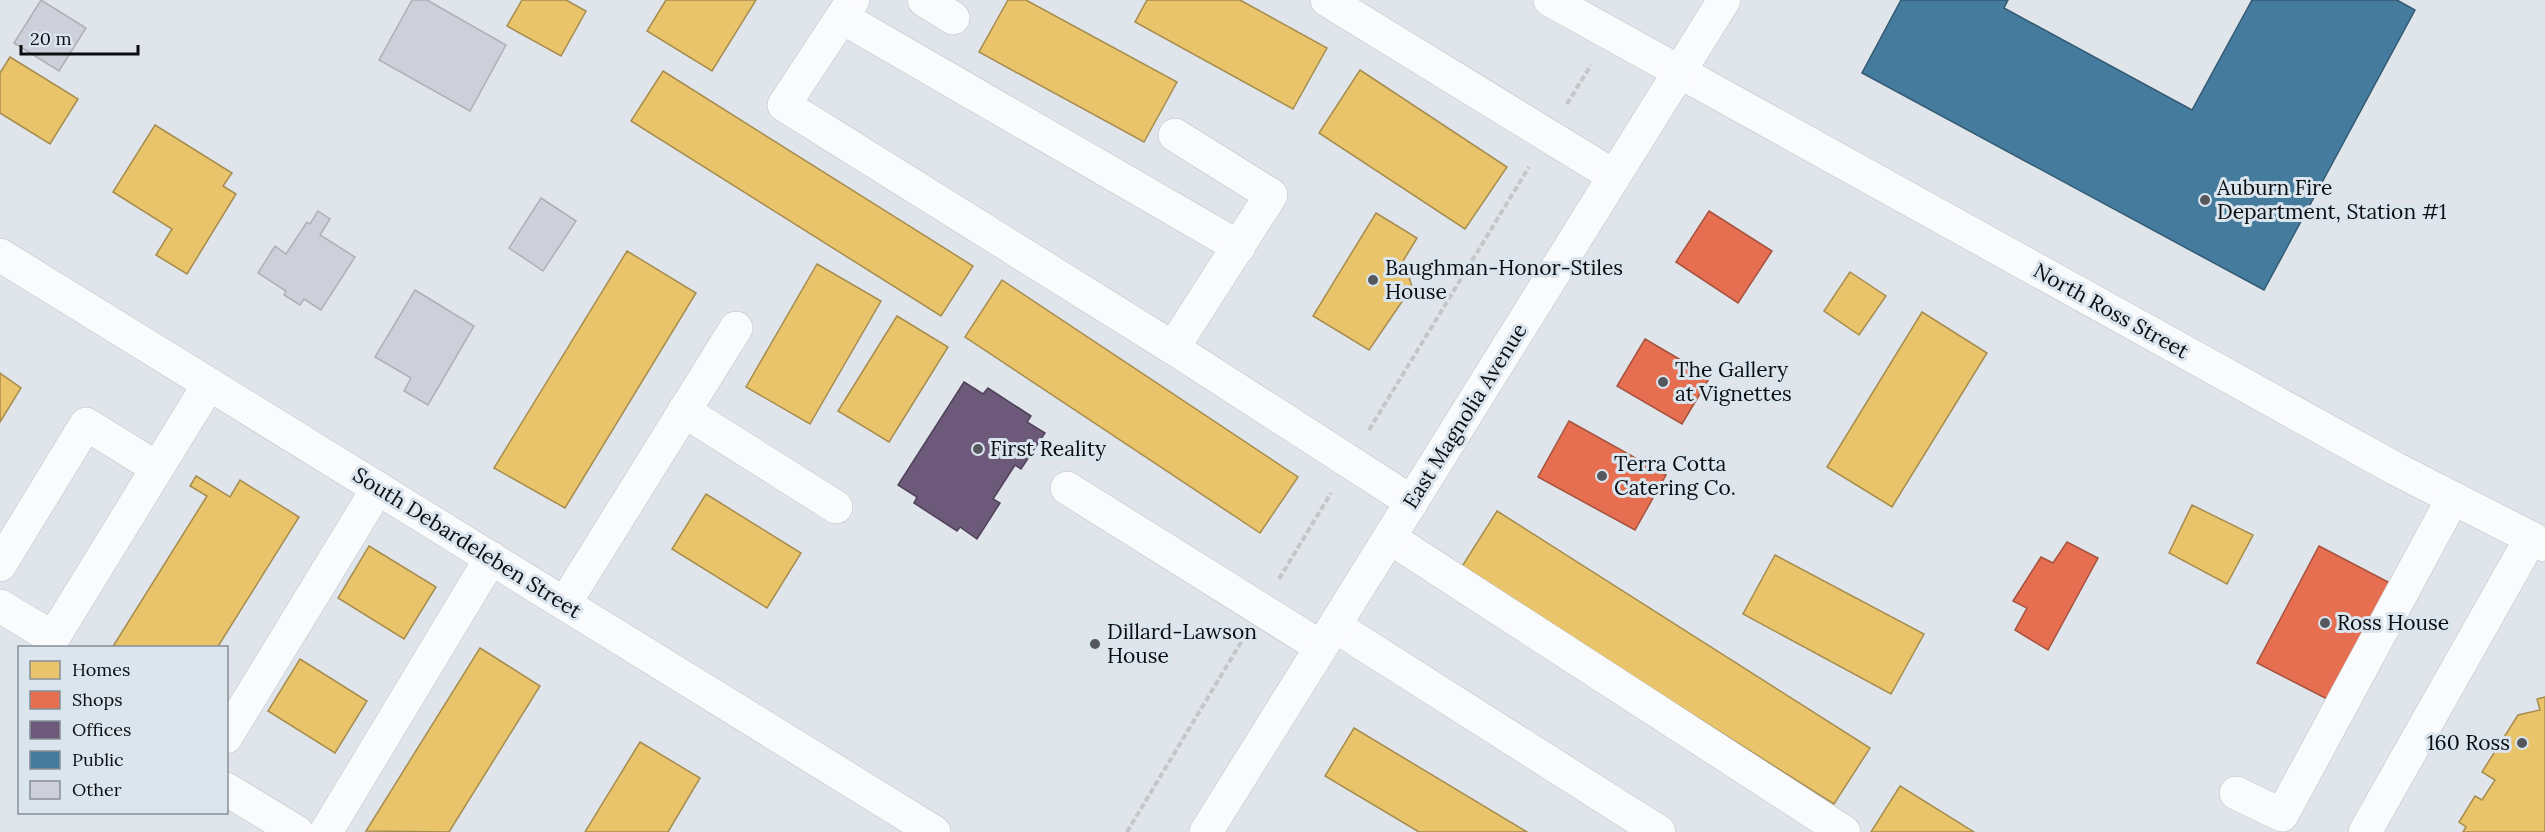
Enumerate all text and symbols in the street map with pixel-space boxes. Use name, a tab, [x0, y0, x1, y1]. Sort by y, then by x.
scale bar	[21, 18, 138, 56]
text: 20 m	[30, 27, 72, 50]
place label: Auburn Fire Department, Station #1	[2216, 174, 2447, 225]
marker: Auburn Fire Department, Station #1	[2198, 193, 2212, 207]
place label: Baughman-Honor-Stiles House	[1385, 254, 1623, 305]
street label: North Ross Street	[2029, 257, 2194, 365]
marker: Baughman-Honor-Stiles House	[1366, 273, 1380, 287]
street label: East Magnolia Avenue	[1397, 318, 1533, 513]
place label: The Gallery at Vignettes	[1675, 356, 1792, 407]
marker: The Gallery at Vignettes	[1656, 375, 1670, 389]
place label: First Reality	[990, 435, 1106, 462]
marker: First Reality	[971, 442, 985, 456]
place label: Terra Cotta Catering Co.	[1614, 450, 1736, 501]
street label: South Debardeleben Street	[348, 461, 587, 625]
marker: Terra Cotta Catering Co.	[1595, 469, 1609, 483]
place label: Ross House	[2337, 609, 2449, 636]
marker: Ross House	[2318, 616, 2332, 630]
place label: Dillard-Lawson House	[1107, 618, 1257, 669]
marker: Dillard-Lawson House	[1088, 637, 1102, 651]
legend	[18, 646, 228, 814]
text: Homes	[72, 658, 130, 681]
text: Shops	[72, 688, 123, 711]
text: Offices	[72, 718, 131, 741]
place label: 160 Ross	[2427, 729, 2510, 756]
marker: 160 Ross	[2515, 736, 2529, 750]
text: Public	[72, 748, 124, 771]
text: Other	[72, 778, 122, 801]

